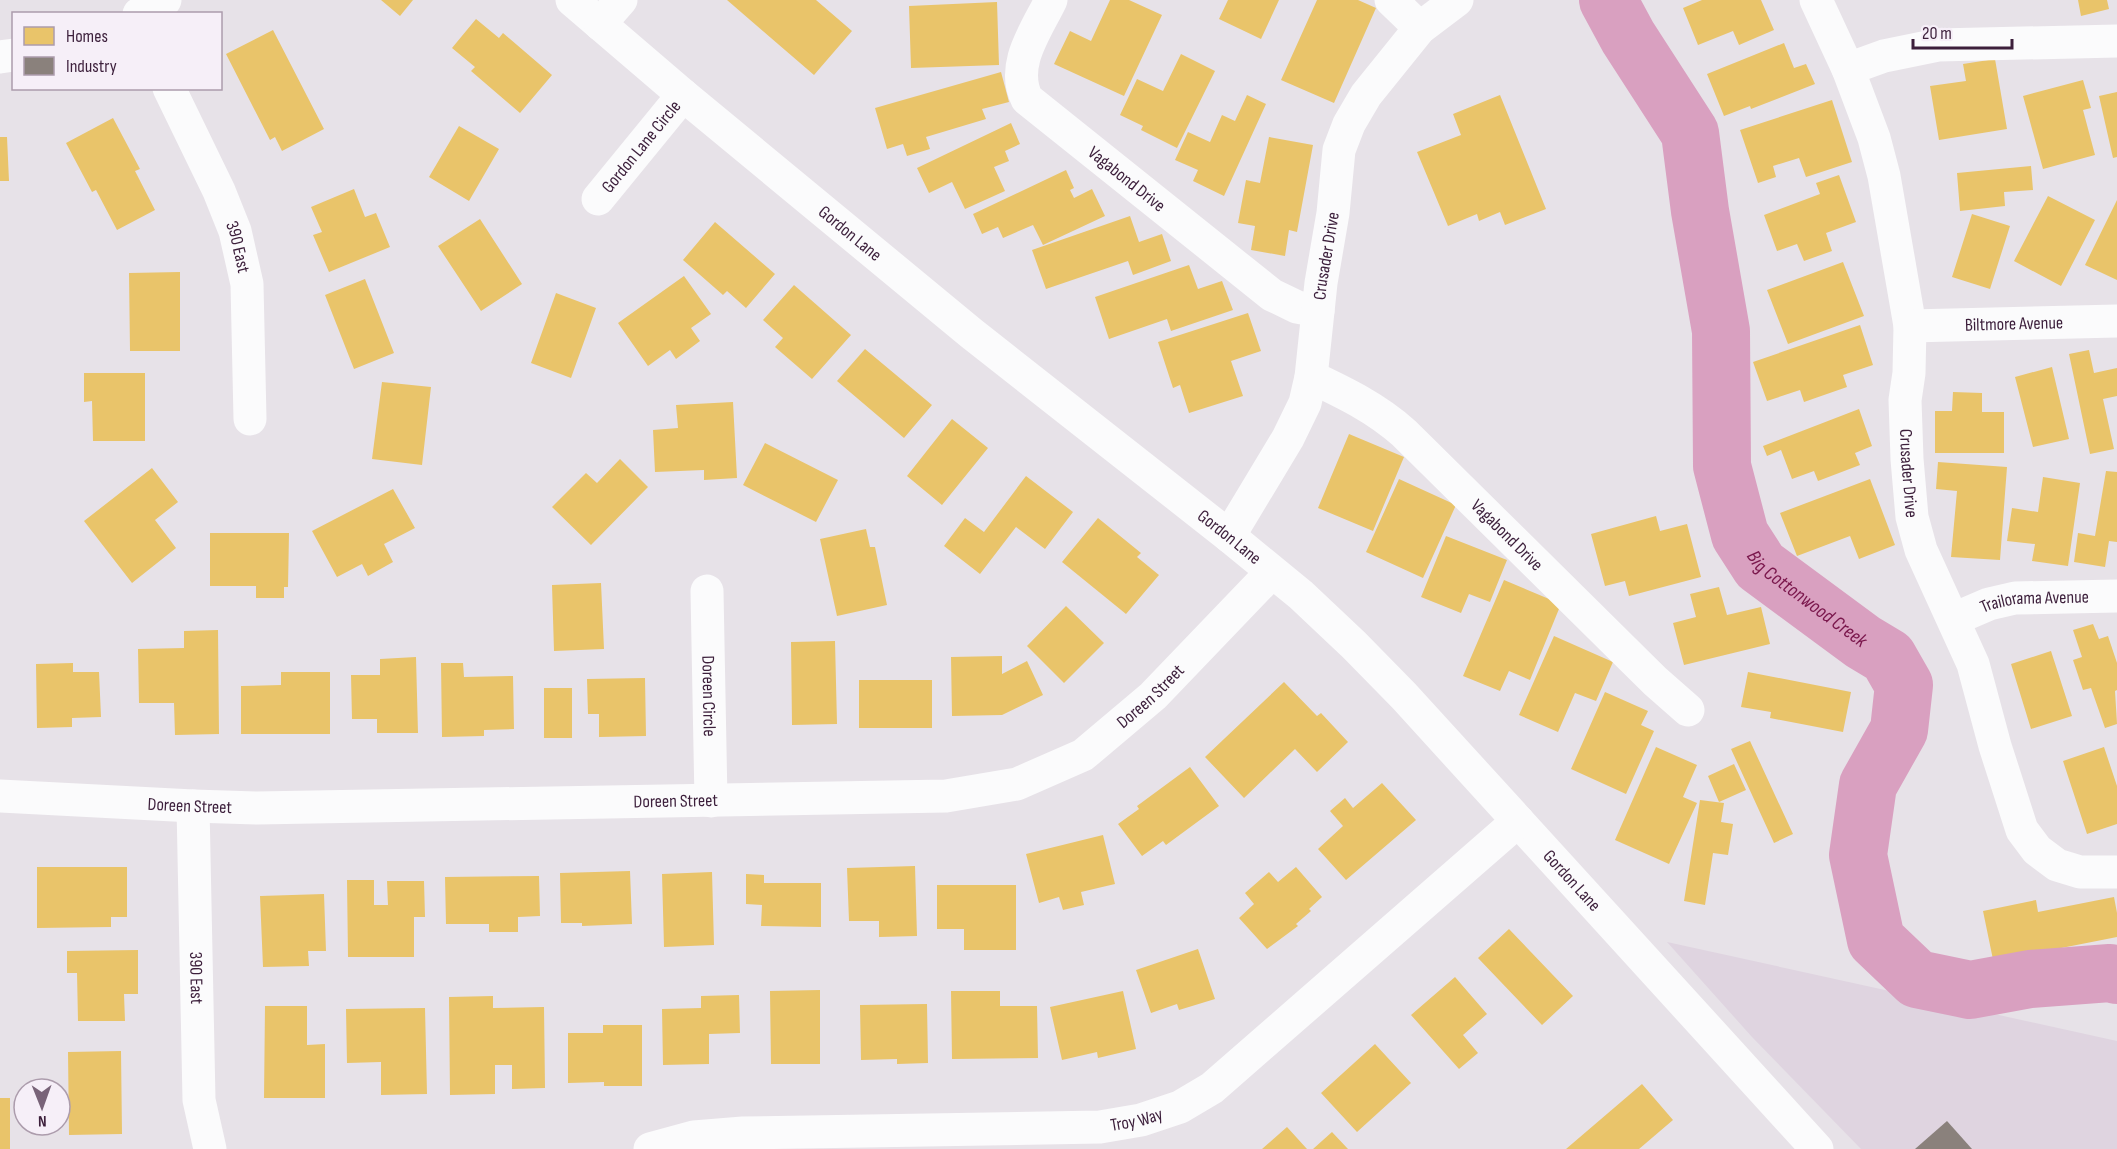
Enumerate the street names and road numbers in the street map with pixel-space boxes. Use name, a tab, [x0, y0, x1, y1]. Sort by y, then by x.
street label: Gordon Lane Circle	[597, 96, 685, 197]
street label: Vagabond Drive	[1084, 142, 1170, 216]
street label: Gordon Lane	[814, 201, 886, 265]
street label: Crusader Drive	[1309, 210, 1344, 301]
street label: 390 East	[222, 218, 255, 275]
street label: Biltmore Avenue	[1965, 312, 2063, 335]
street label: Crusader Drive	[1895, 429, 1923, 519]
street label: Vagabond Drive	[1467, 495, 1548, 575]
street label: Gordon Lane	[1194, 505, 1266, 569]
street label: Trailorama Avenue	[1977, 586, 2089, 617]
street label: Doreen Circle	[698, 655, 720, 737]
street label: Doreen Street	[1112, 659, 1189, 733]
street label: Doreen Street	[633, 789, 719, 812]
street label: Doreen Street	[147, 793, 233, 818]
street label: Gordon Lane	[1539, 845, 1605, 915]
street label: 390 East	[185, 952, 208, 1005]
street label: Troy Way	[1109, 1103, 1165, 1136]

